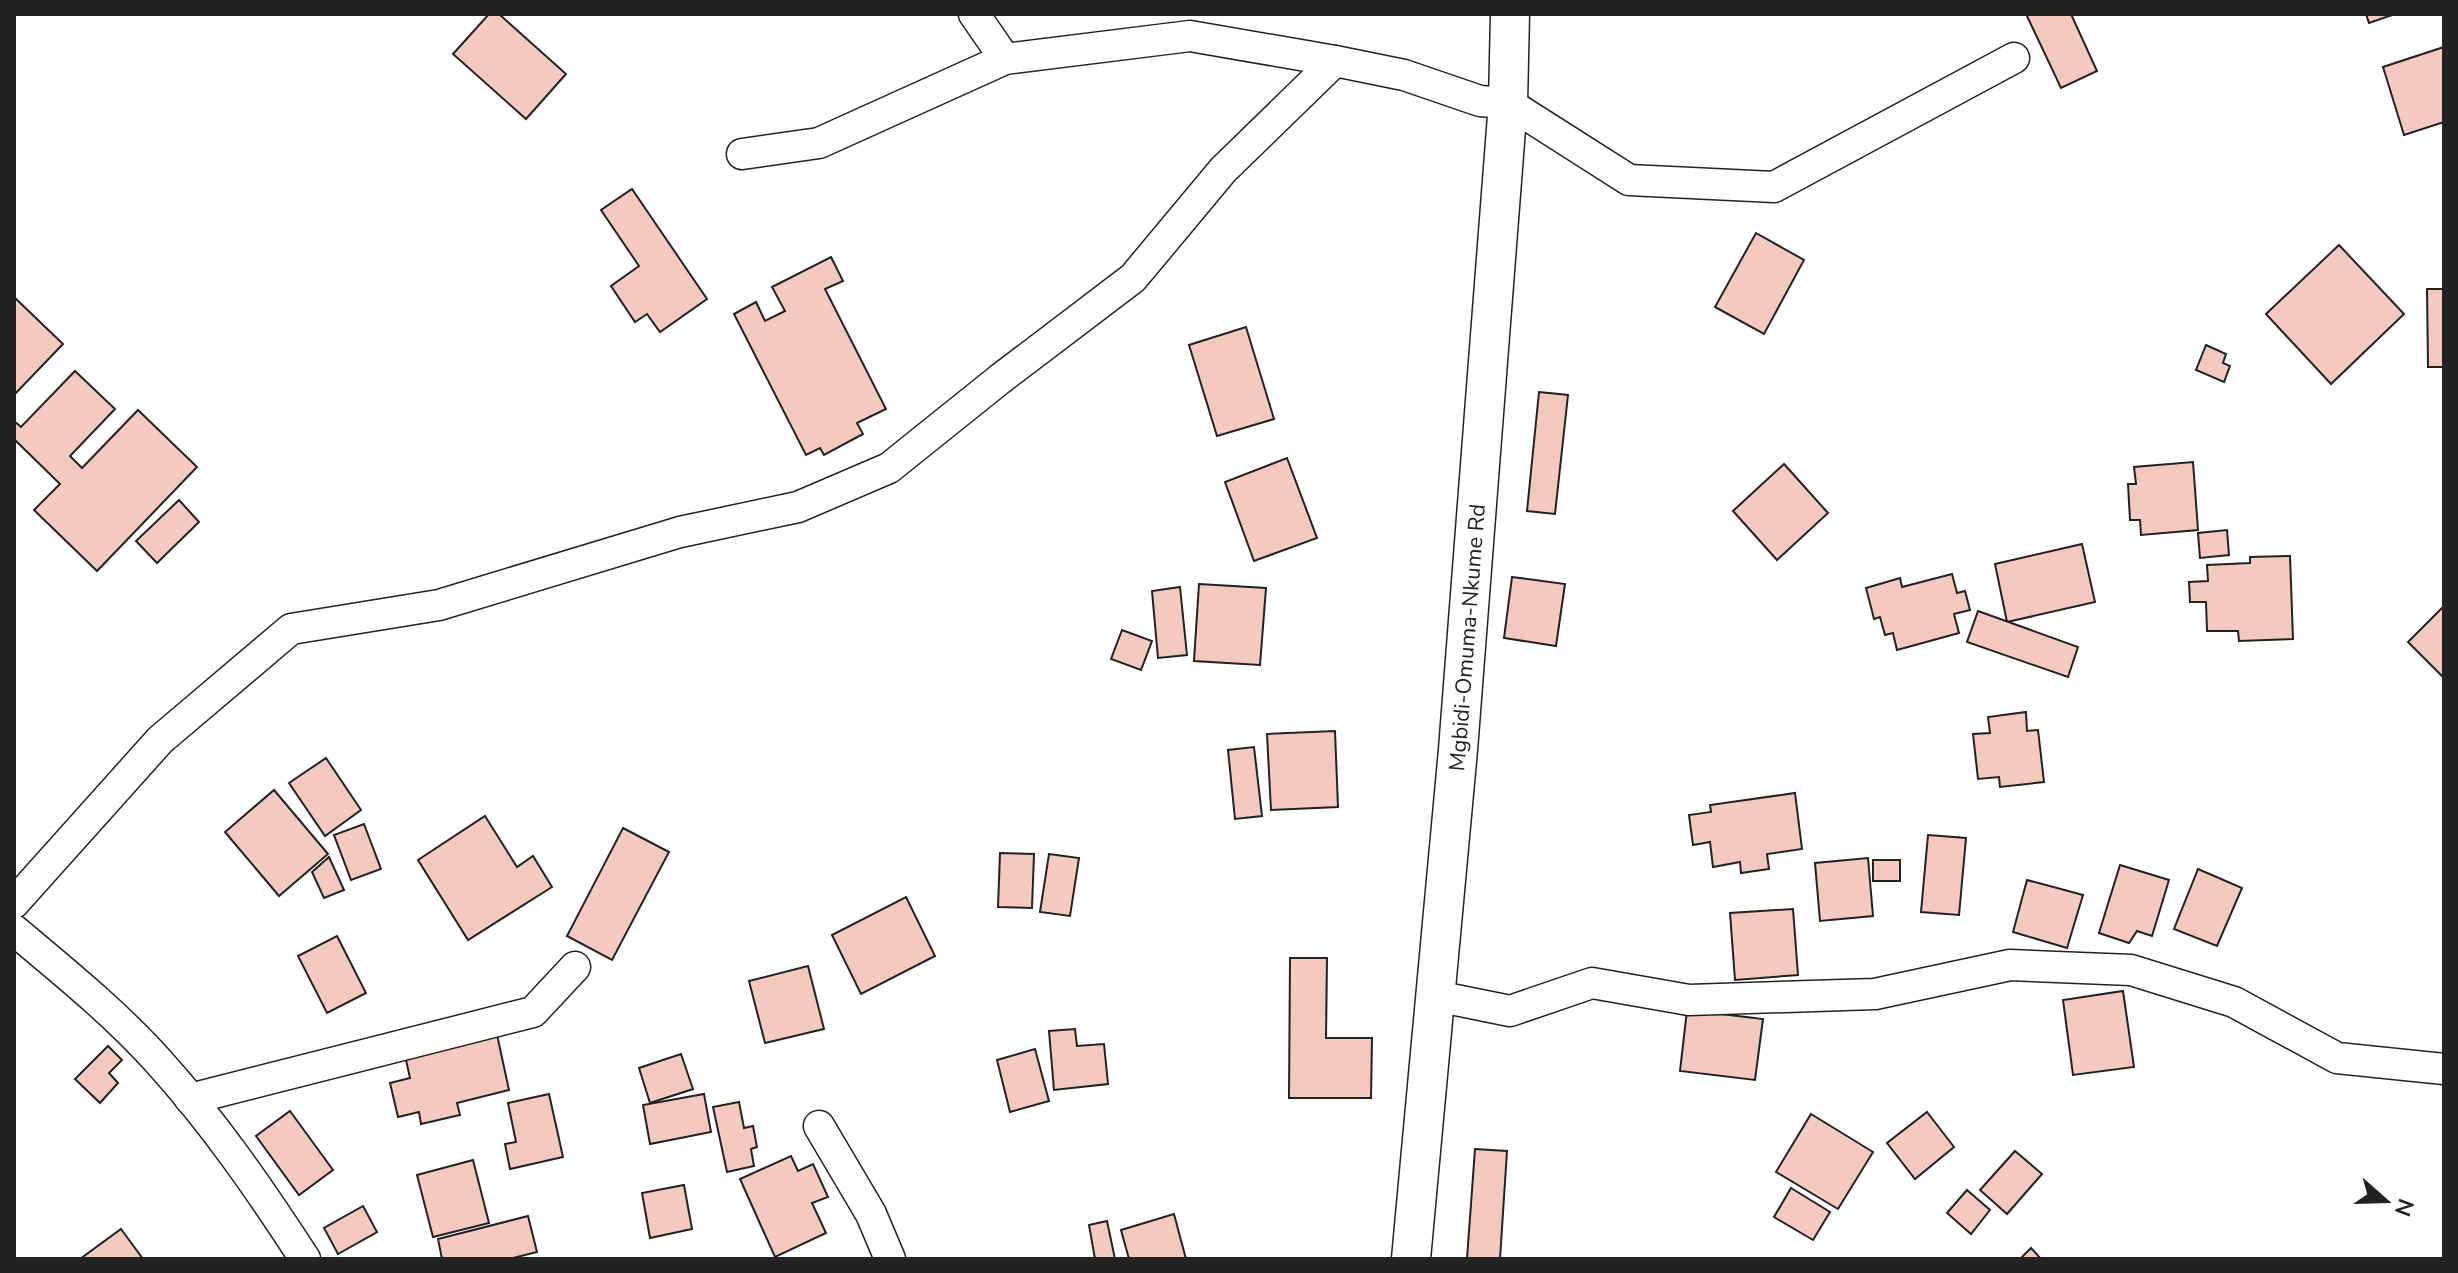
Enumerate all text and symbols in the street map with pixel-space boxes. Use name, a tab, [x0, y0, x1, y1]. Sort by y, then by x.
street label: Mgbidi-Omuma-Nkume Rd	[1442, 503, 1493, 773]
north arrow	[2346, 1161, 2426, 1241]
text: N	[2387, 1195, 2421, 1220]

